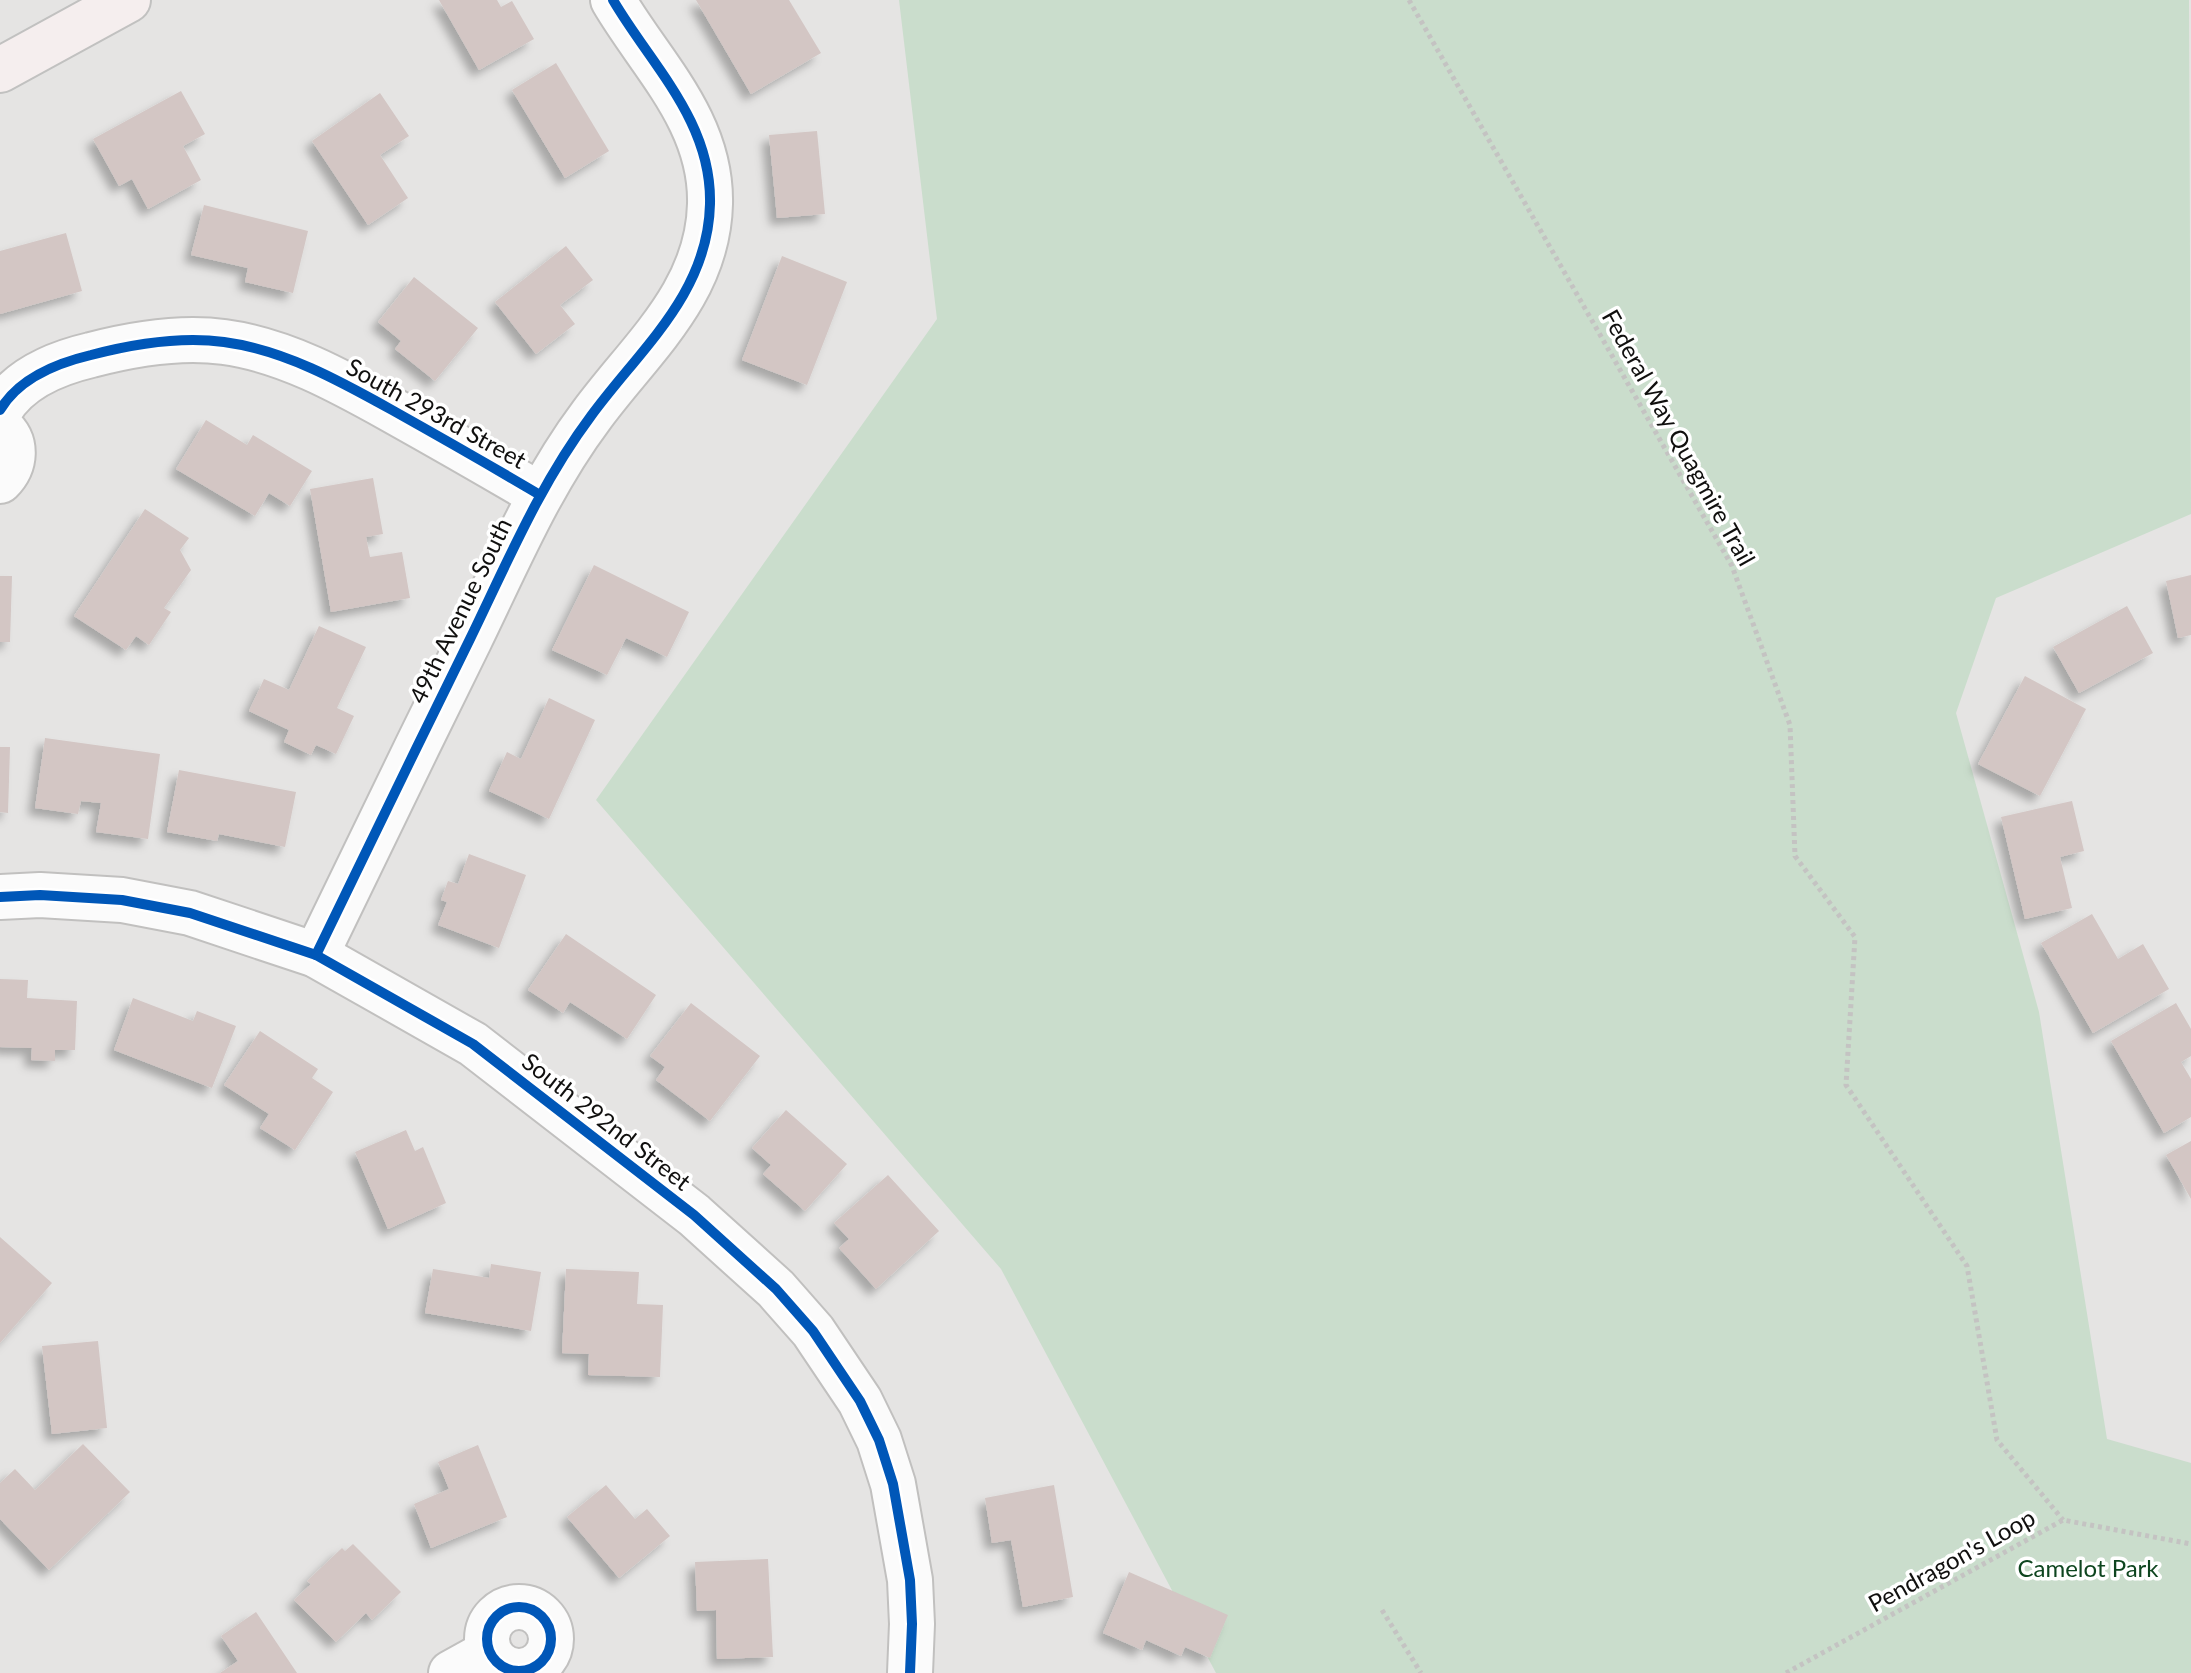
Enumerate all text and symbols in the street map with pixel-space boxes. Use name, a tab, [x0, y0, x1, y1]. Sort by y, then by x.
street label: Federal Way Quagmire Trail	[1597, 304, 1762, 570]
street label: South 293rd Street	[342, 351, 532, 474]
street label: 49th Avenue South	[402, 513, 517, 708]
street label: South 292nd Street	[517, 1046, 697, 1196]
street label: Pendragon's Loop	[1863, 1502, 2040, 1617]
park label: Camelot Park	[2017, 1553, 2159, 1582]

